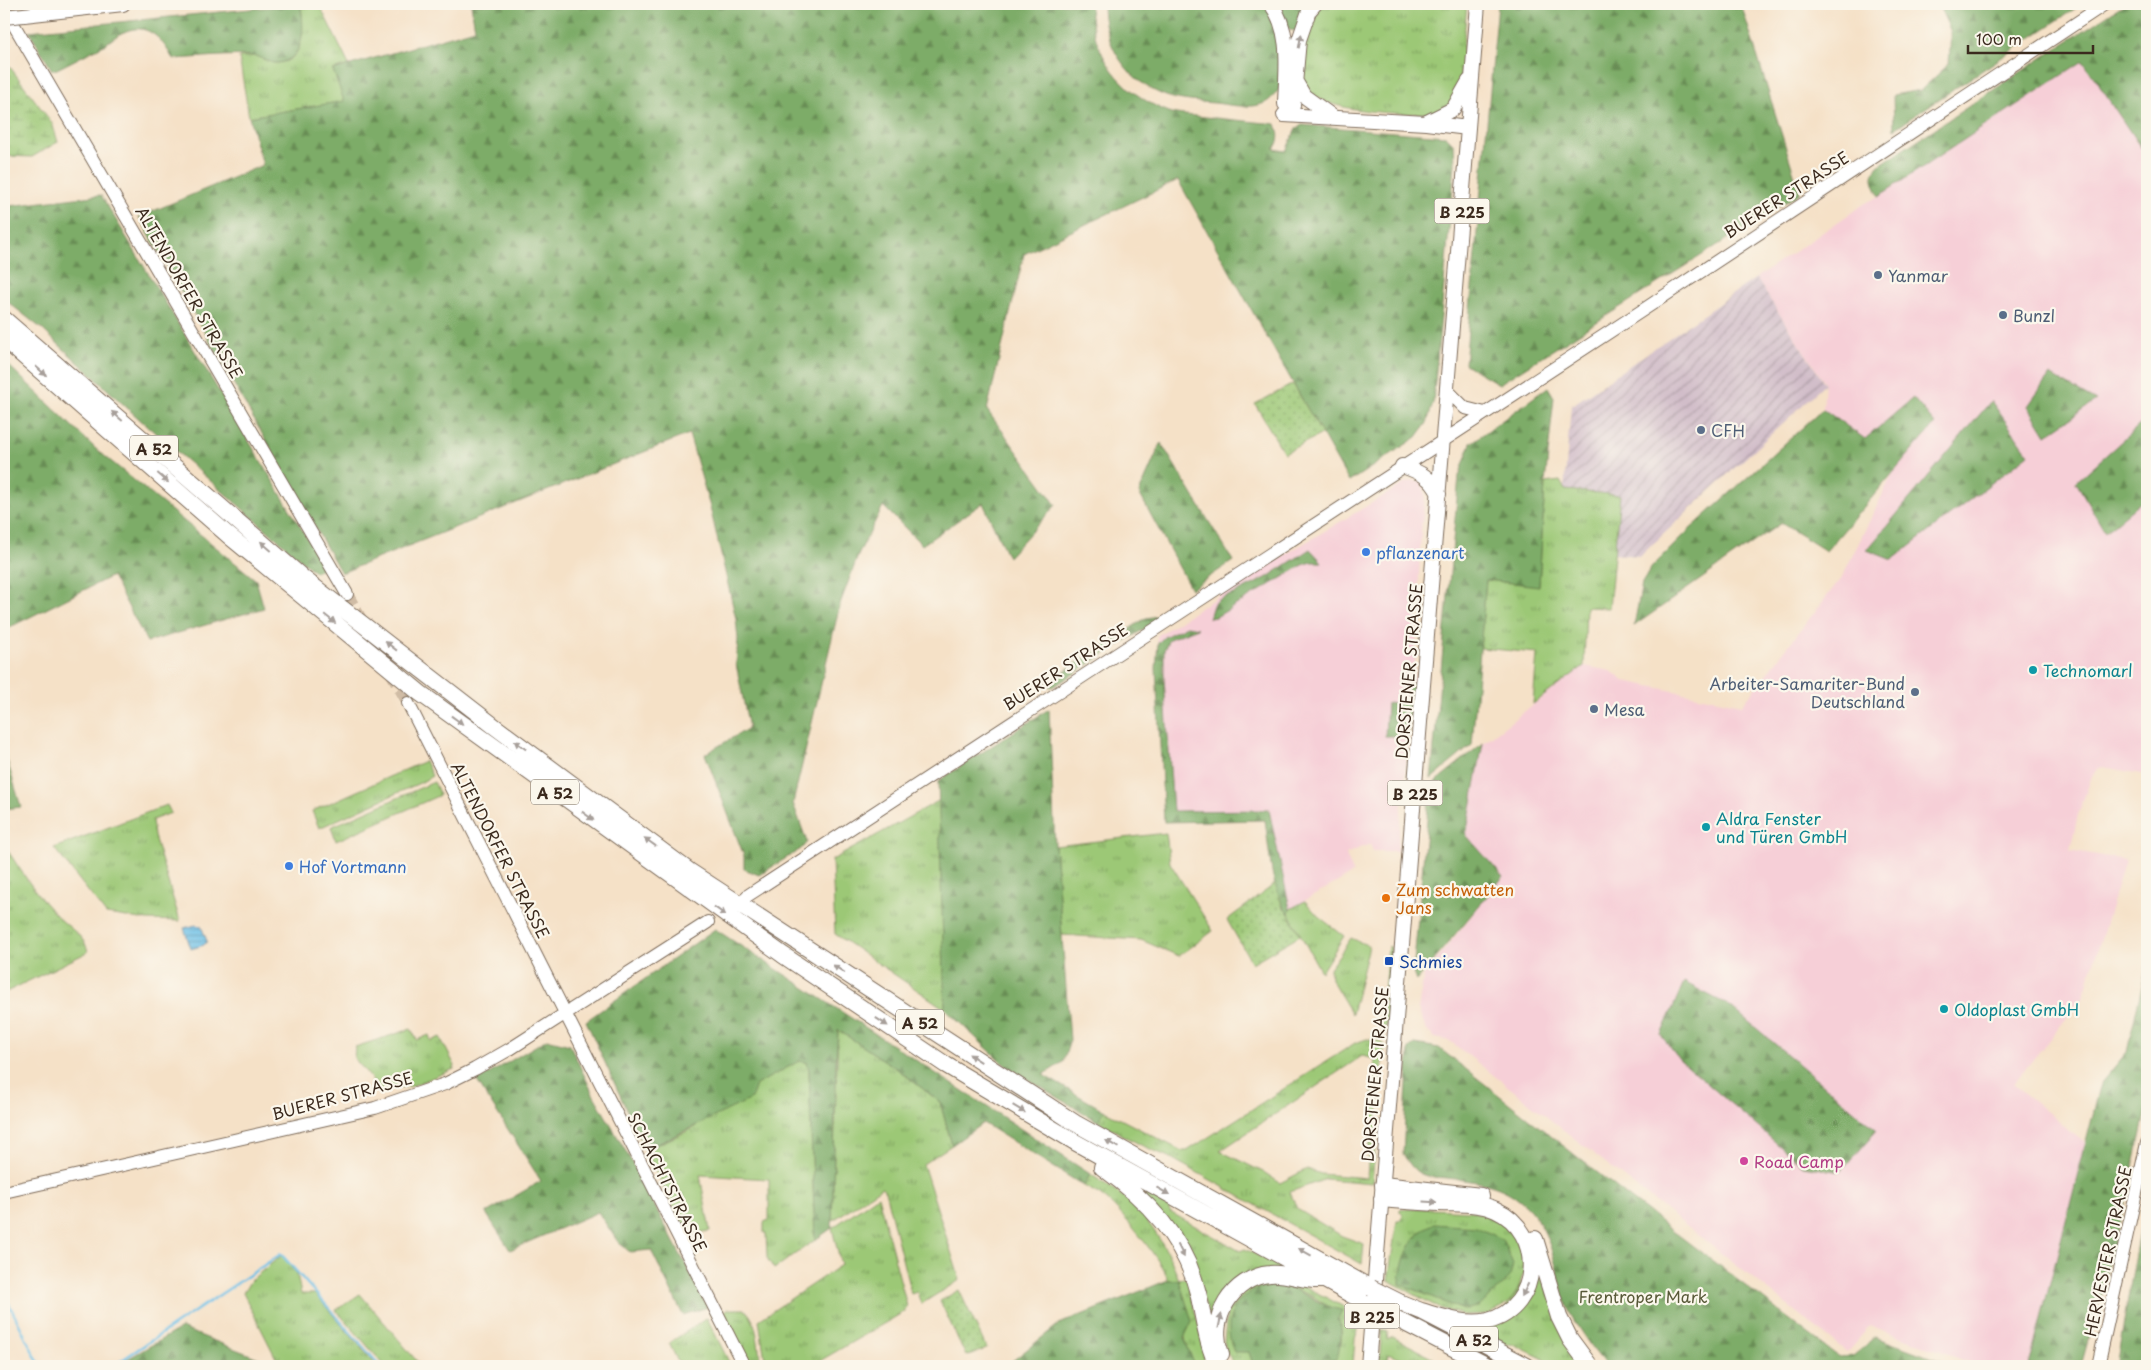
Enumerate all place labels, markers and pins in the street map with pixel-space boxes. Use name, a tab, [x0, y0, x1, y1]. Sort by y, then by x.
place label: Yanmar	[1888, 263, 1949, 287]
marker: Yanmar	[1872, 269, 1884, 281]
place label: Bunzl	[2013, 303, 2055, 327]
marker: Bunzl	[1997, 309, 2009, 321]
place label: CFH	[1711, 418, 1745, 442]
marker: CFH	[1695, 424, 1707, 436]
place label: pflanzenart	[1376, 540, 1465, 564]
marker: pflanzenart	[1360, 546, 1372, 558]
place label: Technomarl	[2043, 658, 2133, 682]
marker: Technomarl	[2027, 664, 2039, 676]
place label: Arbeiter-Samariter-Bund Deutschland	[1709, 671, 1905, 713]
marker: Arbeiter-Samariter-Bund Deutschland	[1909, 686, 1921, 698]
place label: Mesa	[1604, 697, 1645, 721]
marker: Mesa	[1588, 703, 1600, 715]
place label: Aldra Fenster und Türen GmbH	[1716, 806, 1847, 848]
marker: Aldra Fenster und Türen GmbH	[1700, 821, 1712, 833]
place label: Hof Vortmann	[299, 854, 407, 878]
marker: Hof Vortmann	[283, 860, 295, 872]
place label: Zum schwatten Jans	[1396, 877, 1514, 919]
marker: Zum schwatten Jans	[1380, 892, 1392, 904]
place label: Schmies	[1399, 949, 1462, 973]
marker: Schmies	[1383, 955, 1395, 967]
place label: Oldoplast GmbH	[1954, 997, 2079, 1021]
marker: Oldoplast GmbH	[1938, 1003, 1950, 1015]
place label: Road Camp	[1754, 1149, 1844, 1173]
marker: Road Camp	[1738, 1155, 1750, 1167]

